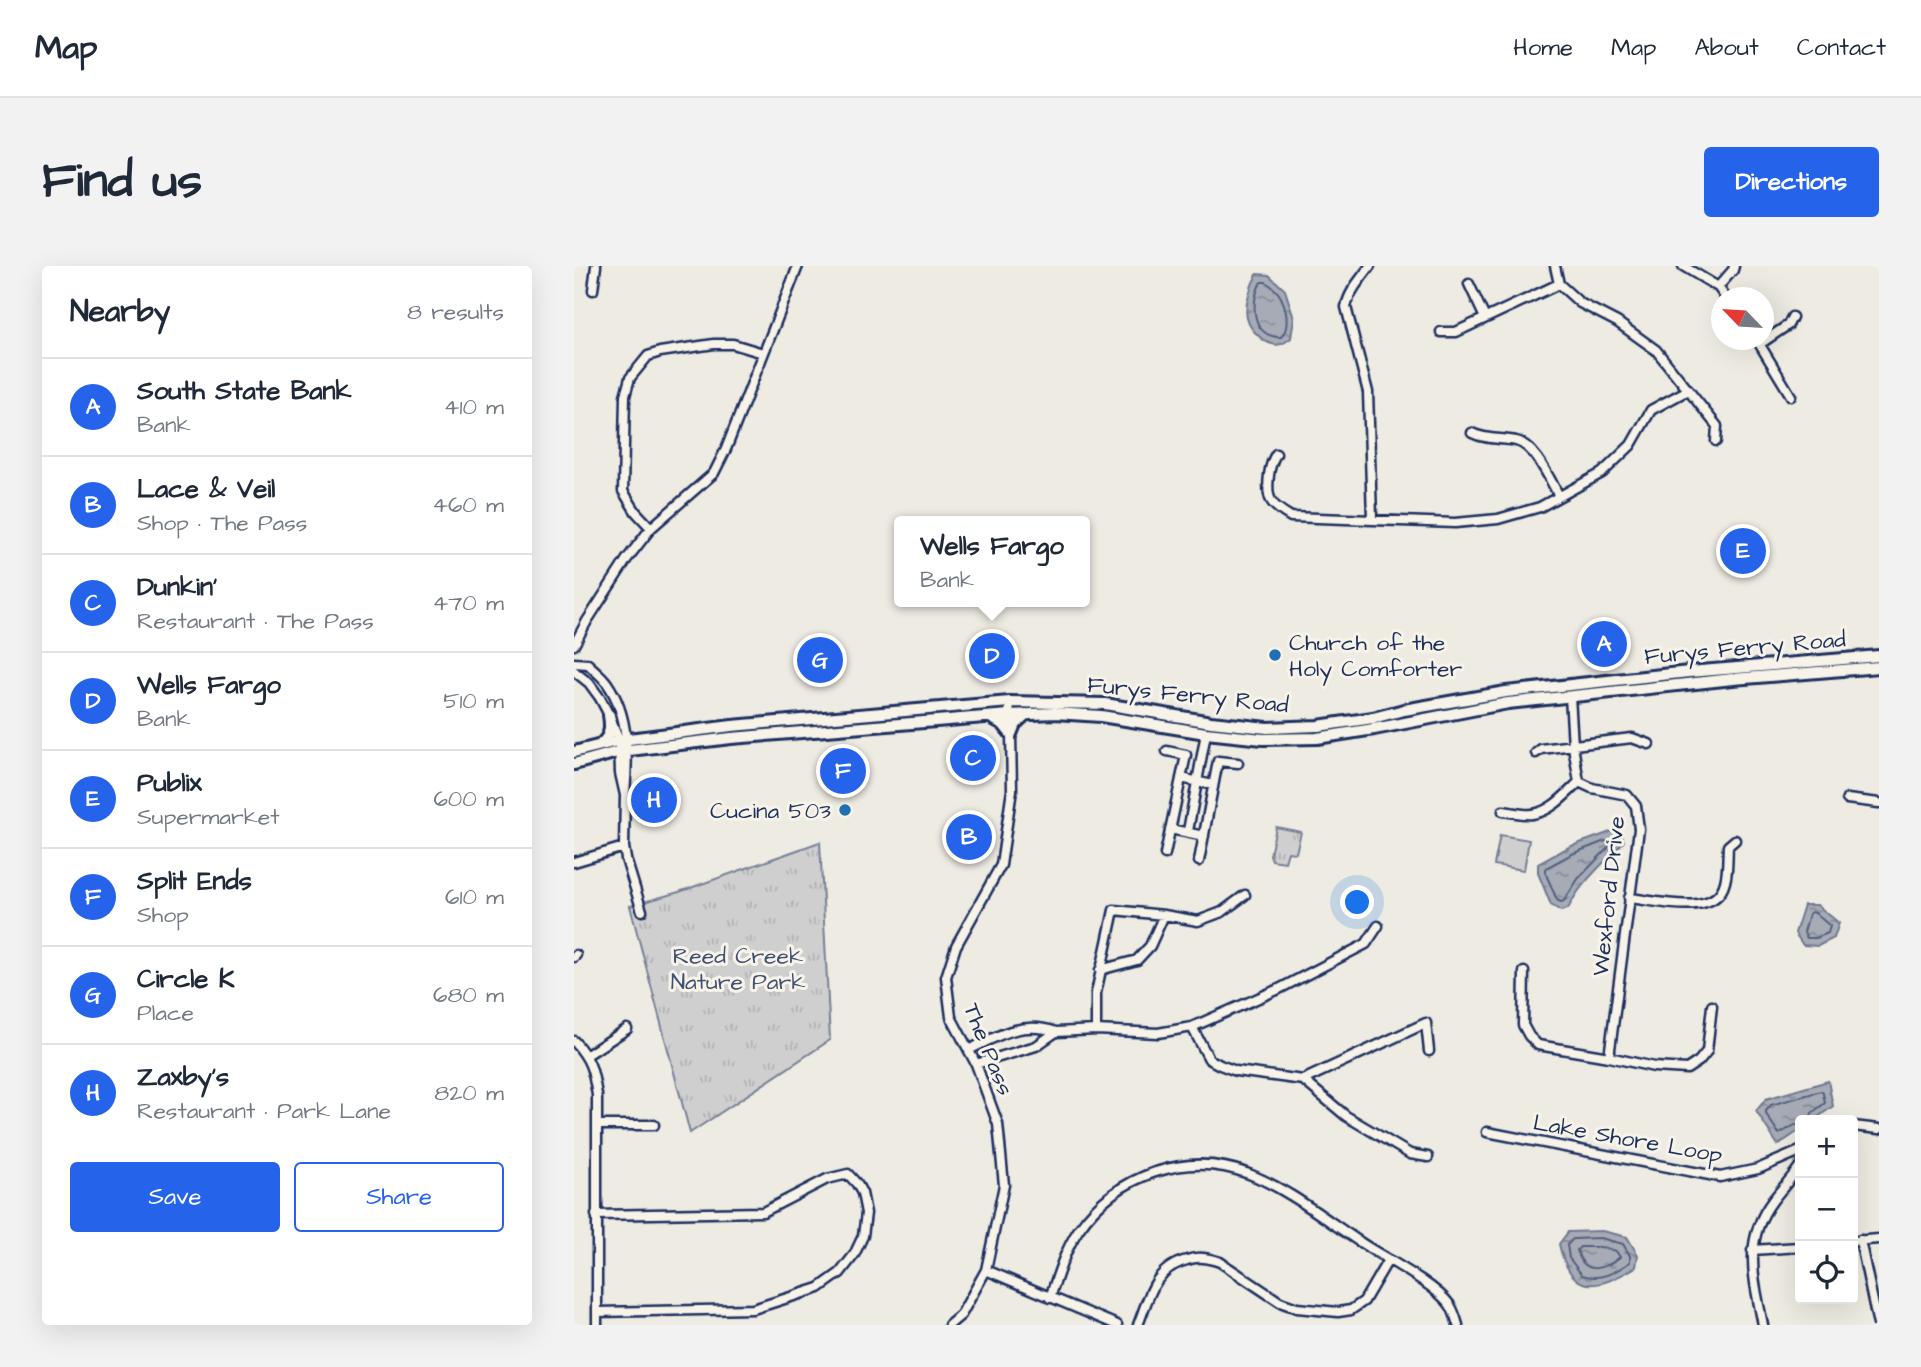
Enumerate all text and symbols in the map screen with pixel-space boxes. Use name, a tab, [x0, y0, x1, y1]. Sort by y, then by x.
text: Map	[35, 25, 97, 71]
text: Home	[1513, 31, 1573, 65]
text: Map	[1611, 31, 1656, 65]
text: About	[1694, 31, 1759, 65]
text: Contact	[1797, 31, 1886, 65]
button: Directions	[1704, 147, 1879, 217]
text: Find us	[42, 148, 202, 216]
north arrow	[1711, 287, 1774, 350]
text: Nearby	[70, 291, 170, 333]
text: 8 results	[407, 296, 504, 328]
text: South State Bank	[137, 373, 351, 409]
text: A	[86, 391, 100, 423]
text: 410 m	[444, 391, 504, 423]
text: Bank	[137, 409, 191, 441]
text: Lace & Veil	[137, 471, 275, 507]
text: B	[85, 489, 101, 521]
text: 460 m	[432, 489, 504, 521]
text: Shop · The Pass	[137, 507, 307, 539]
popup	[894, 516, 1090, 607]
pin: E	[1720, 525, 1766, 577]
text: Wells Fargo	[920, 528, 1064, 564]
text: Bank	[920, 564, 974, 596]
text: Dunkin'	[137, 569, 217, 605]
text: C	[85, 587, 101, 619]
text: 470 m	[433, 587, 504, 619]
text: Restaurant · The Pass	[137, 605, 374, 637]
pin: A	[1581, 618, 1627, 670]
street label: Furys Ferry Road	[1643, 623, 1847, 674]
place label: Church of the Holy Comforter	[1289, 627, 1462, 686]
pin: D	[969, 630, 1015, 682]
pin: G	[797, 634, 843, 686]
marker: Church of the Holy Comforter	[1267, 647, 1283, 663]
text: Wells Fargo	[137, 667, 281, 703]
street label: Furys Ferry Road	[1086, 669, 1290, 722]
text: D	[86, 685, 100, 717]
text: 510 m	[443, 685, 504, 717]
text: Bank	[137, 703, 191, 735]
pin: C	[950, 732, 996, 784]
pin: F	[820, 745, 866, 797]
text: Publix	[137, 765, 202, 801]
pin: H	[631, 774, 677, 826]
text: E	[86, 783, 100, 815]
text: 600 m	[433, 783, 504, 815]
place label: Cucina 503	[710, 795, 831, 827]
text: Supermarket	[137, 801, 280, 833]
marker: Cucina 503	[837, 802, 853, 818]
pin: B	[946, 811, 992, 863]
street label: Wexford Drive	[1585, 815, 1633, 978]
text: Split Ends	[137, 863, 252, 899]
text: F	[85, 881, 101, 913]
text: 610 m	[445, 881, 504, 913]
your location	[1340, 885, 1374, 919]
text: Shop	[137, 899, 189, 931]
park label: Reed Creek Nature Park	[671, 940, 805, 998]
text: Circle K	[137, 961, 234, 997]
text: G	[85, 979, 101, 1011]
text: 680 m	[433, 979, 504, 1011]
text: Place	[137, 997, 194, 1029]
street label: The Pass	[955, 998, 1021, 1100]
text: Zaxby's	[137, 1059, 229, 1095]
text: H	[86, 1077, 100, 1109]
text: 820 m	[434, 1077, 504, 1109]
text: Restaurant · Park Lane	[137, 1095, 391, 1127]
street label: Lake Shore Loop	[1531, 1107, 1725, 1171]
map controls	[1795, 1115, 1858, 1304]
button: +	[1795, 1115, 1858, 1178]
button: Save	[70, 1162, 280, 1232]
button: Share	[294, 1162, 504, 1232]
button: −	[1795, 1178, 1858, 1241]
button: locate	[1795, 1241, 1858, 1304]

